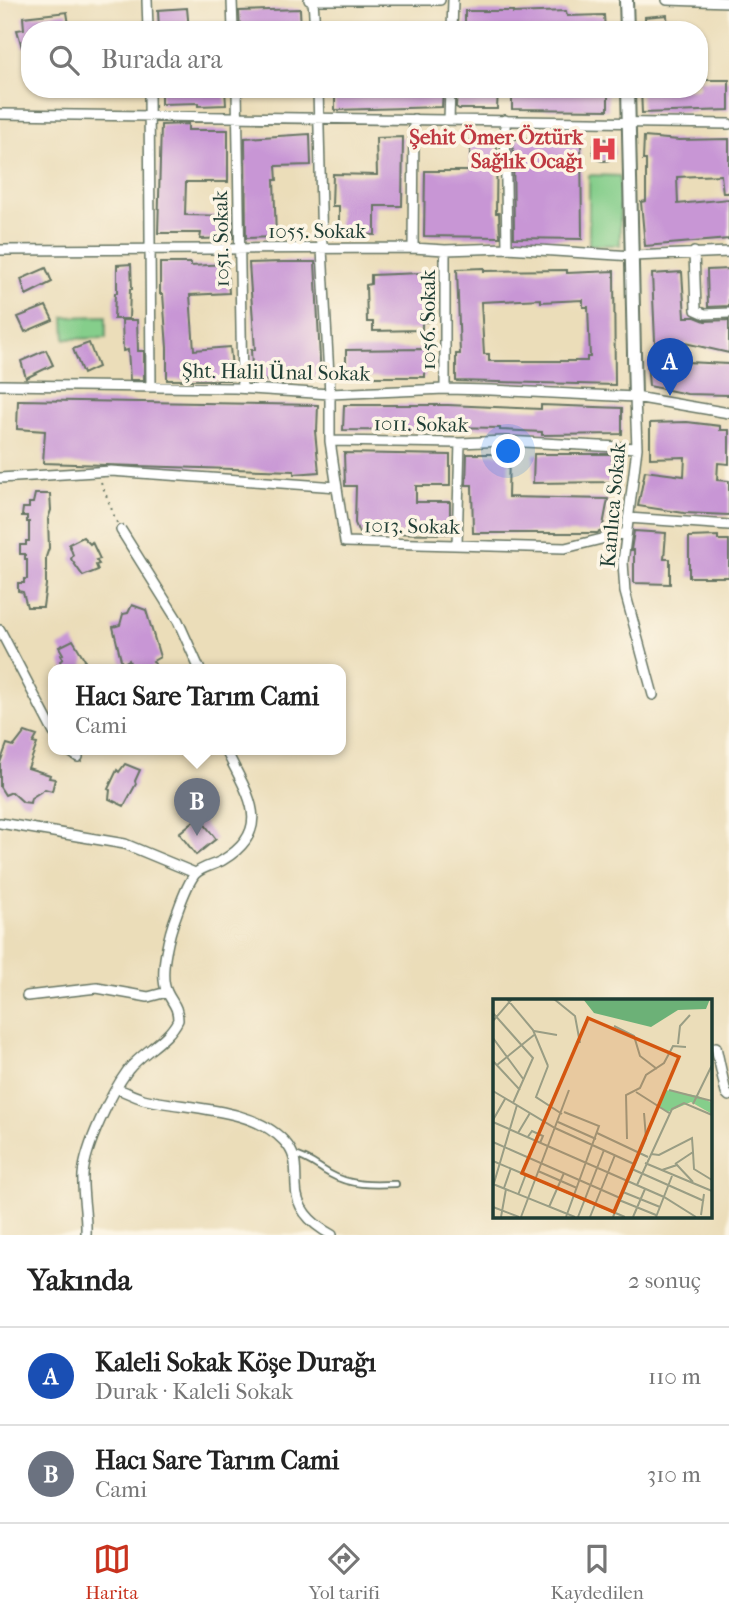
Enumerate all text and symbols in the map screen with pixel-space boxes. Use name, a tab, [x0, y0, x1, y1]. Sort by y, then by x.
search box	[21, 21, 708, 98]
icon: search	[45, 41, 83, 79]
text: Burada ara	[101, 44, 223, 75]
place label: Şehit Ömer Öztürk Sağlık Ocağı	[409, 124, 584, 173]
hospital icon: Şehit Ömer Öztürk Sağlık Ocağı	[589, 134, 619, 164]
street label: 1051. Sokak	[208, 190, 234, 288]
street label: 1055. Sokak	[268, 219, 366, 243]
street label: 1056. Sokak	[416, 270, 440, 370]
pin: A	[647, 338, 693, 396]
street label: Şht. Halil Ünal Sokak	[182, 358, 371, 386]
street label: 1011. Sokak	[373, 411, 469, 437]
your location	[491, 434, 525, 468]
street label: Kanlıca Sokak	[596, 441, 630, 569]
street label: 1013. Sokak	[364, 513, 460, 539]
popup	[48, 664, 346, 755]
text: Hacı Sare Tarım Cami	[75, 681, 319, 712]
text: Cami	[75, 712, 127, 739]
pin: B	[174, 778, 220, 836]
inset map	[493, 999, 712, 1218]
text: Yakında	[28, 1263, 132, 1298]
text: 2 sonuç	[628, 1267, 701, 1294]
text: Kaleli Sokak Köşe Durağı	[95, 1347, 376, 1378]
text: A	[44, 1363, 58, 1390]
text: 110 m	[648, 1363, 701, 1390]
text: Durak · Kaleli Sokak	[95, 1378, 293, 1405]
text: Hacı Sare Tarım Cami	[95, 1445, 339, 1476]
text: B	[44, 1461, 58, 1488]
text: 310 m	[647, 1461, 701, 1488]
text: Cami	[95, 1476, 147, 1503]
tab: Harita	[85, 1540, 138, 1604]
tab: Yol tarifi	[309, 1540, 380, 1604]
tab: Kaydedilen	[551, 1540, 644, 1604]

